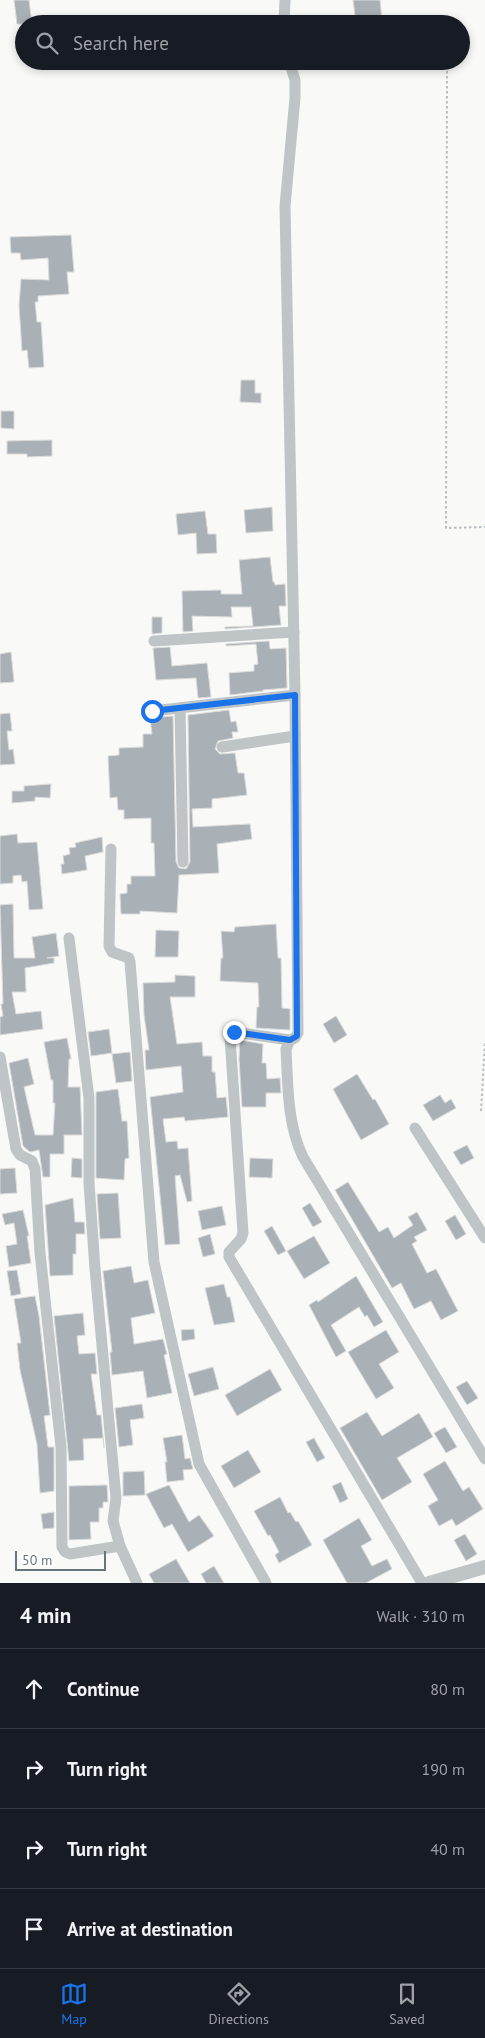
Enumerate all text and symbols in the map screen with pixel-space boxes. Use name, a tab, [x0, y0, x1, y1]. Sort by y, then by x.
search box	[15, 15, 470, 70]
icon: search	[33, 29, 61, 57]
text: Search here	[73, 31, 169, 55]
route start	[141, 700, 164, 723]
route end	[223, 1021, 246, 1044]
scale bar	[15, 1548, 106, 1571]
text: 50 m	[22, 1551, 52, 1569]
text: 4 min	[20, 1602, 71, 1629]
text: Walk · 310 m	[376, 1606, 465, 1626]
icon: ahead	[20, 1675, 48, 1703]
text: Continue	[67, 1677, 139, 1701]
text: 80 m	[430, 1679, 465, 1699]
icon: right	[20, 1755, 48, 1783]
text: Turn right	[67, 1757, 147, 1781]
text: 190 m	[422, 1759, 465, 1779]
icon: right	[20, 1835, 48, 1863]
text: Turn right	[67, 1837, 147, 1861]
text: 40 m	[430, 1839, 465, 1859]
icon: arrive	[20, 1915, 48, 1943]
text: Arrive at destination	[67, 1917, 233, 1941]
tab: Map	[60, 1980, 88, 2028]
tab: Directions	[208, 1980, 269, 2028]
tab: Saved	[389, 1980, 425, 2028]

